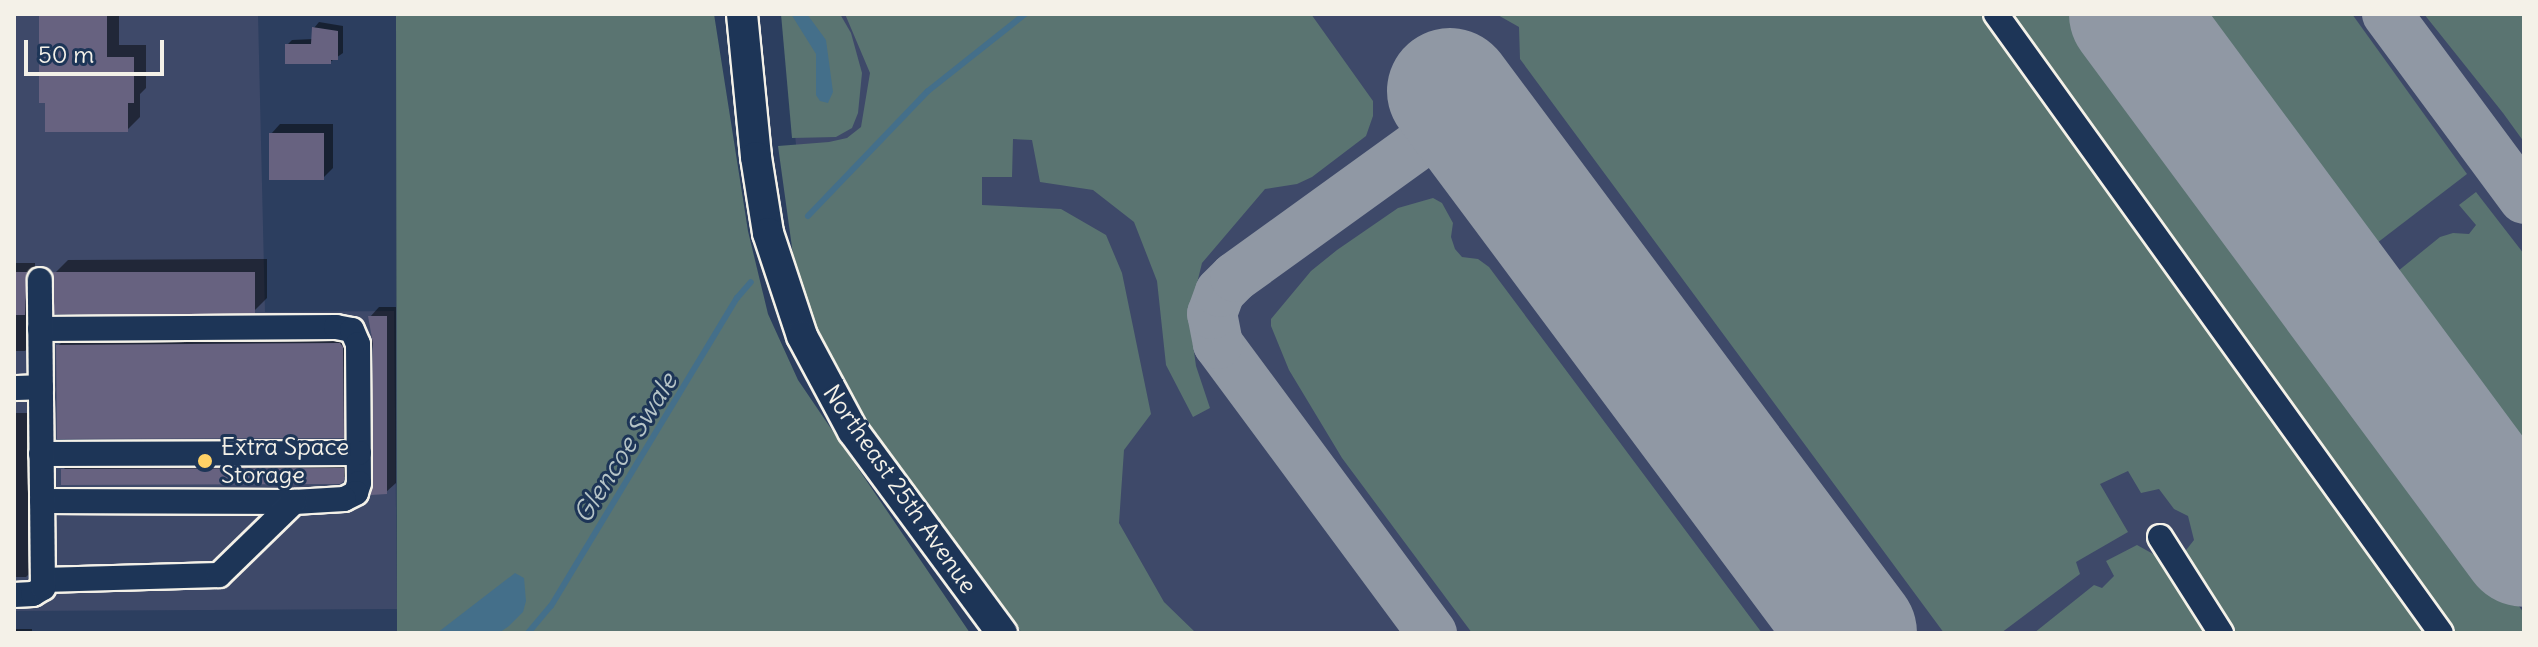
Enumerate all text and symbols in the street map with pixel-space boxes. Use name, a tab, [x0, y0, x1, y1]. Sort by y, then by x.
scale bar	[28, 24, 168, 74]
text: 50 m	[38, 39, 94, 69]
water label: Glencoe Swale	[567, 367, 683, 529]
street label: Northeast 25th Avenue	[817, 379, 983, 599]
place label: Extra Space Storage	[221, 433, 349, 489]
marker: Extra Space Storage	[196, 452, 214, 470]

